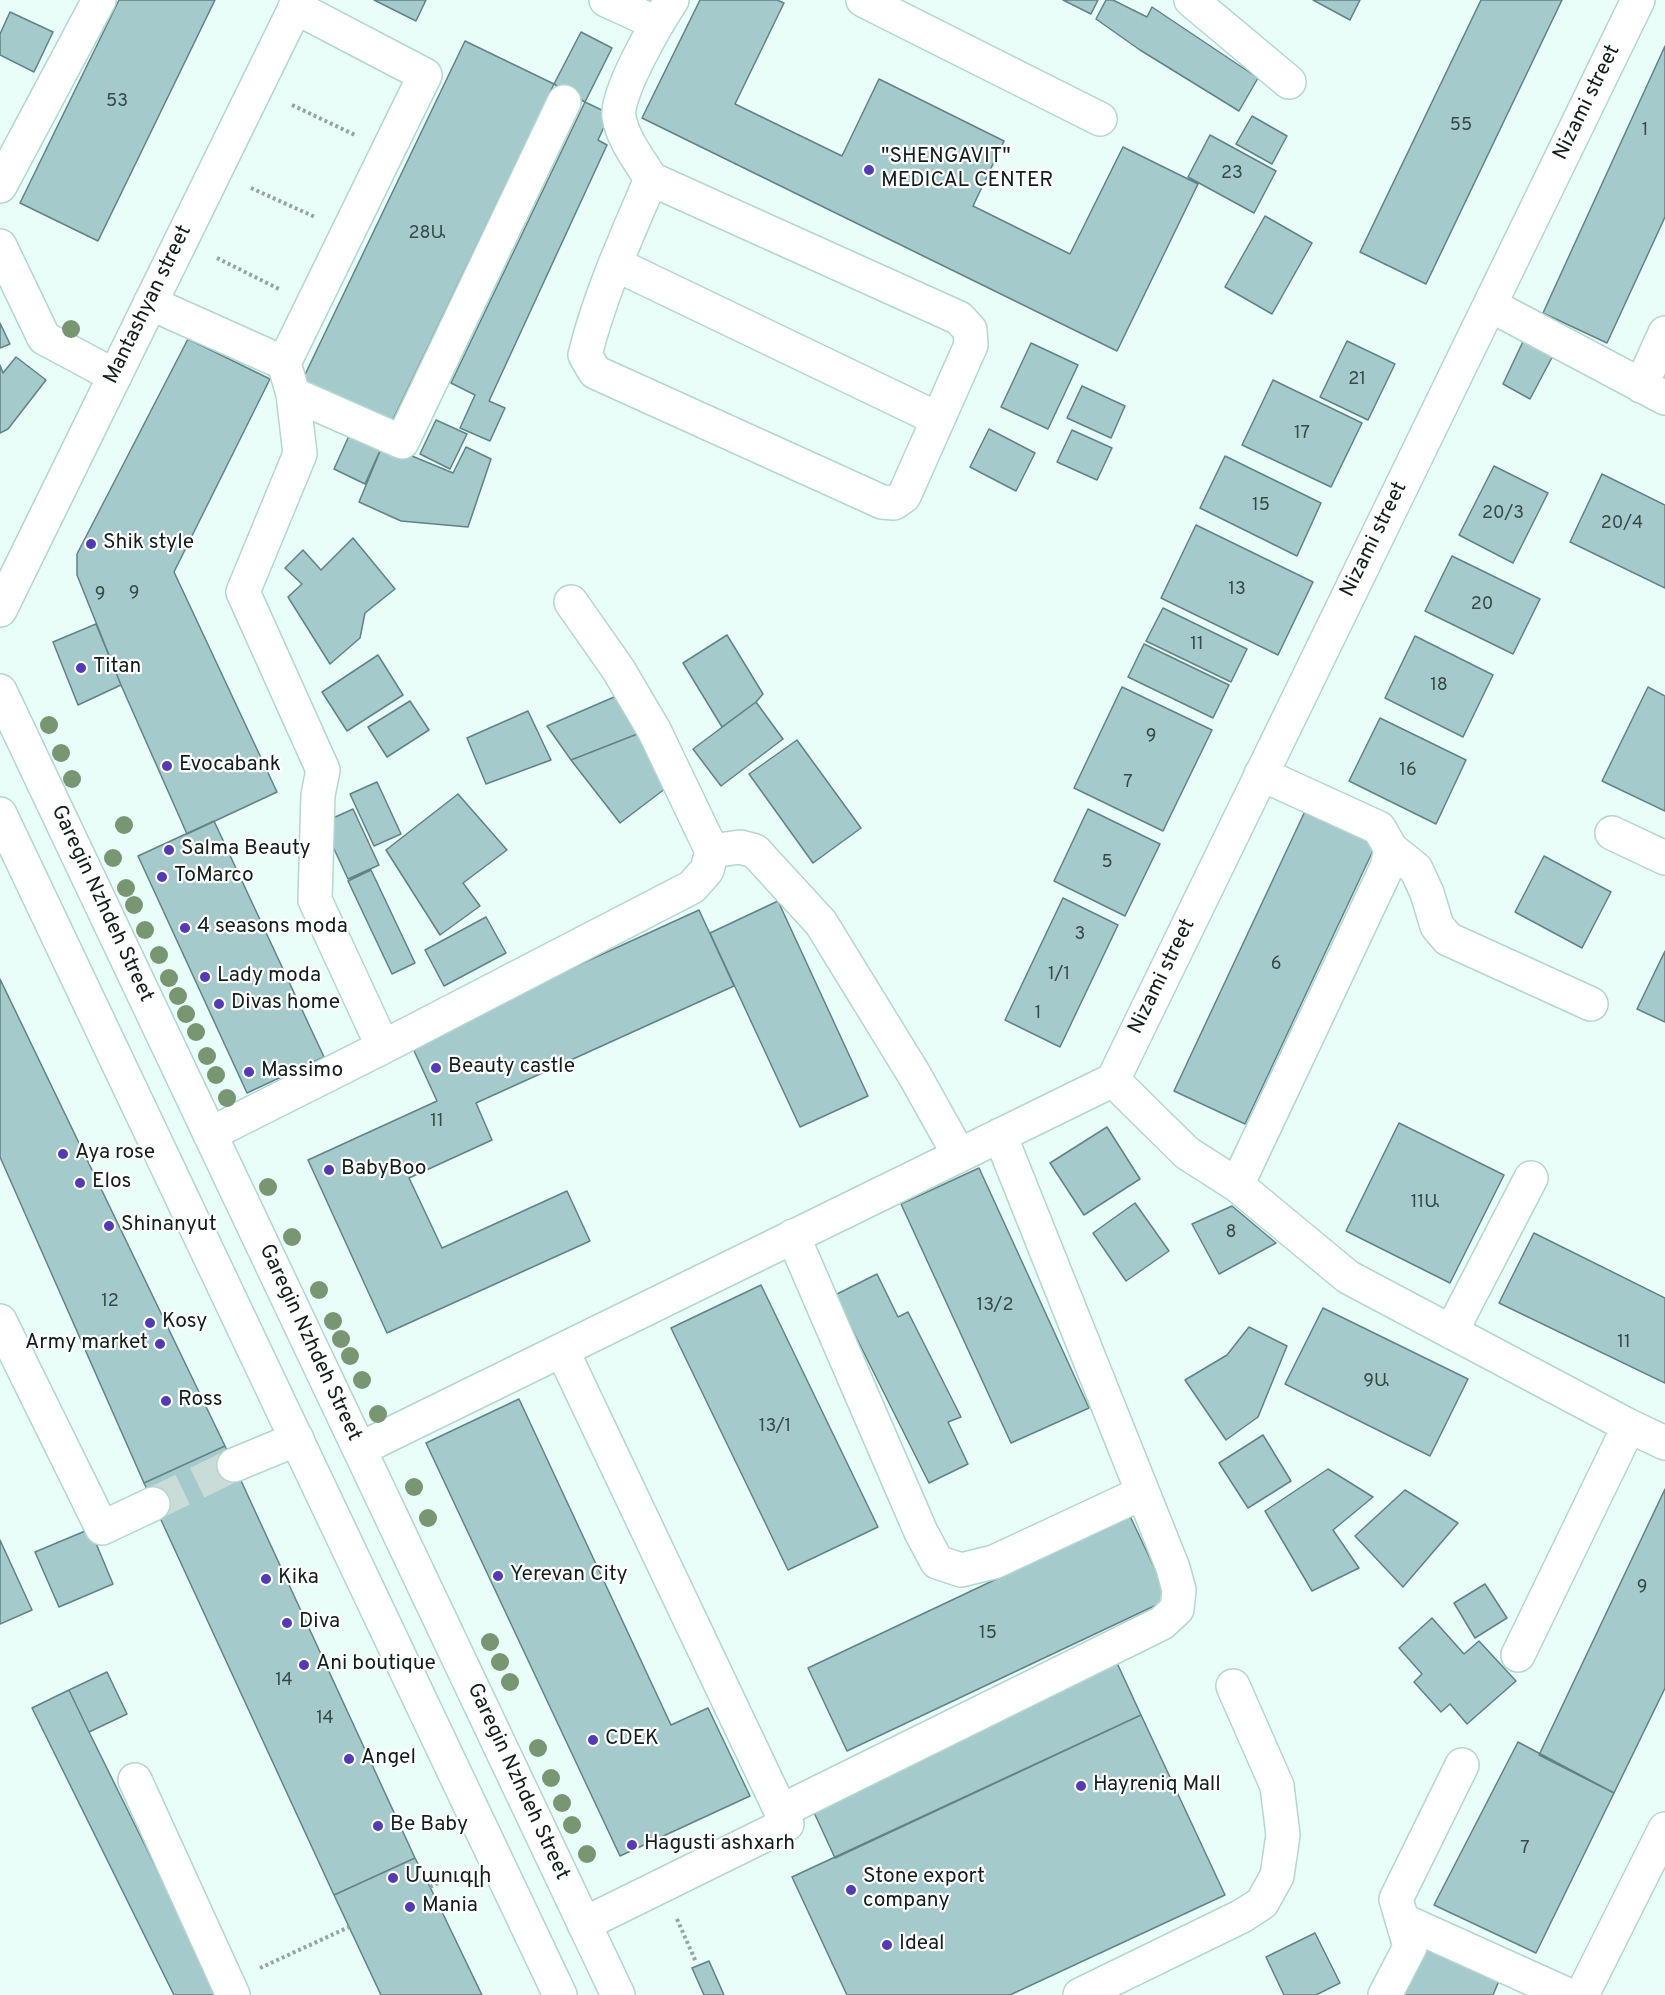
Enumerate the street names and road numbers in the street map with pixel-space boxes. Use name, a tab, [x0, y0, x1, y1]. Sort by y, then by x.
street label: Nizami street	[1549, 41, 1627, 165]
street label: Mantashyan street	[100, 222, 198, 388]
street label: Nizami street	[1336, 478, 1414, 602]
street label: Garegin Nzhdeh Street	[44, 802, 158, 1006]
street label: Nizami street	[1124, 915, 1202, 1039]
street label: Garegin Nzhdeh Street	[252, 1241, 366, 1445]
street label: Garegin Nzhdeh Street	[460, 1680, 574, 1884]

